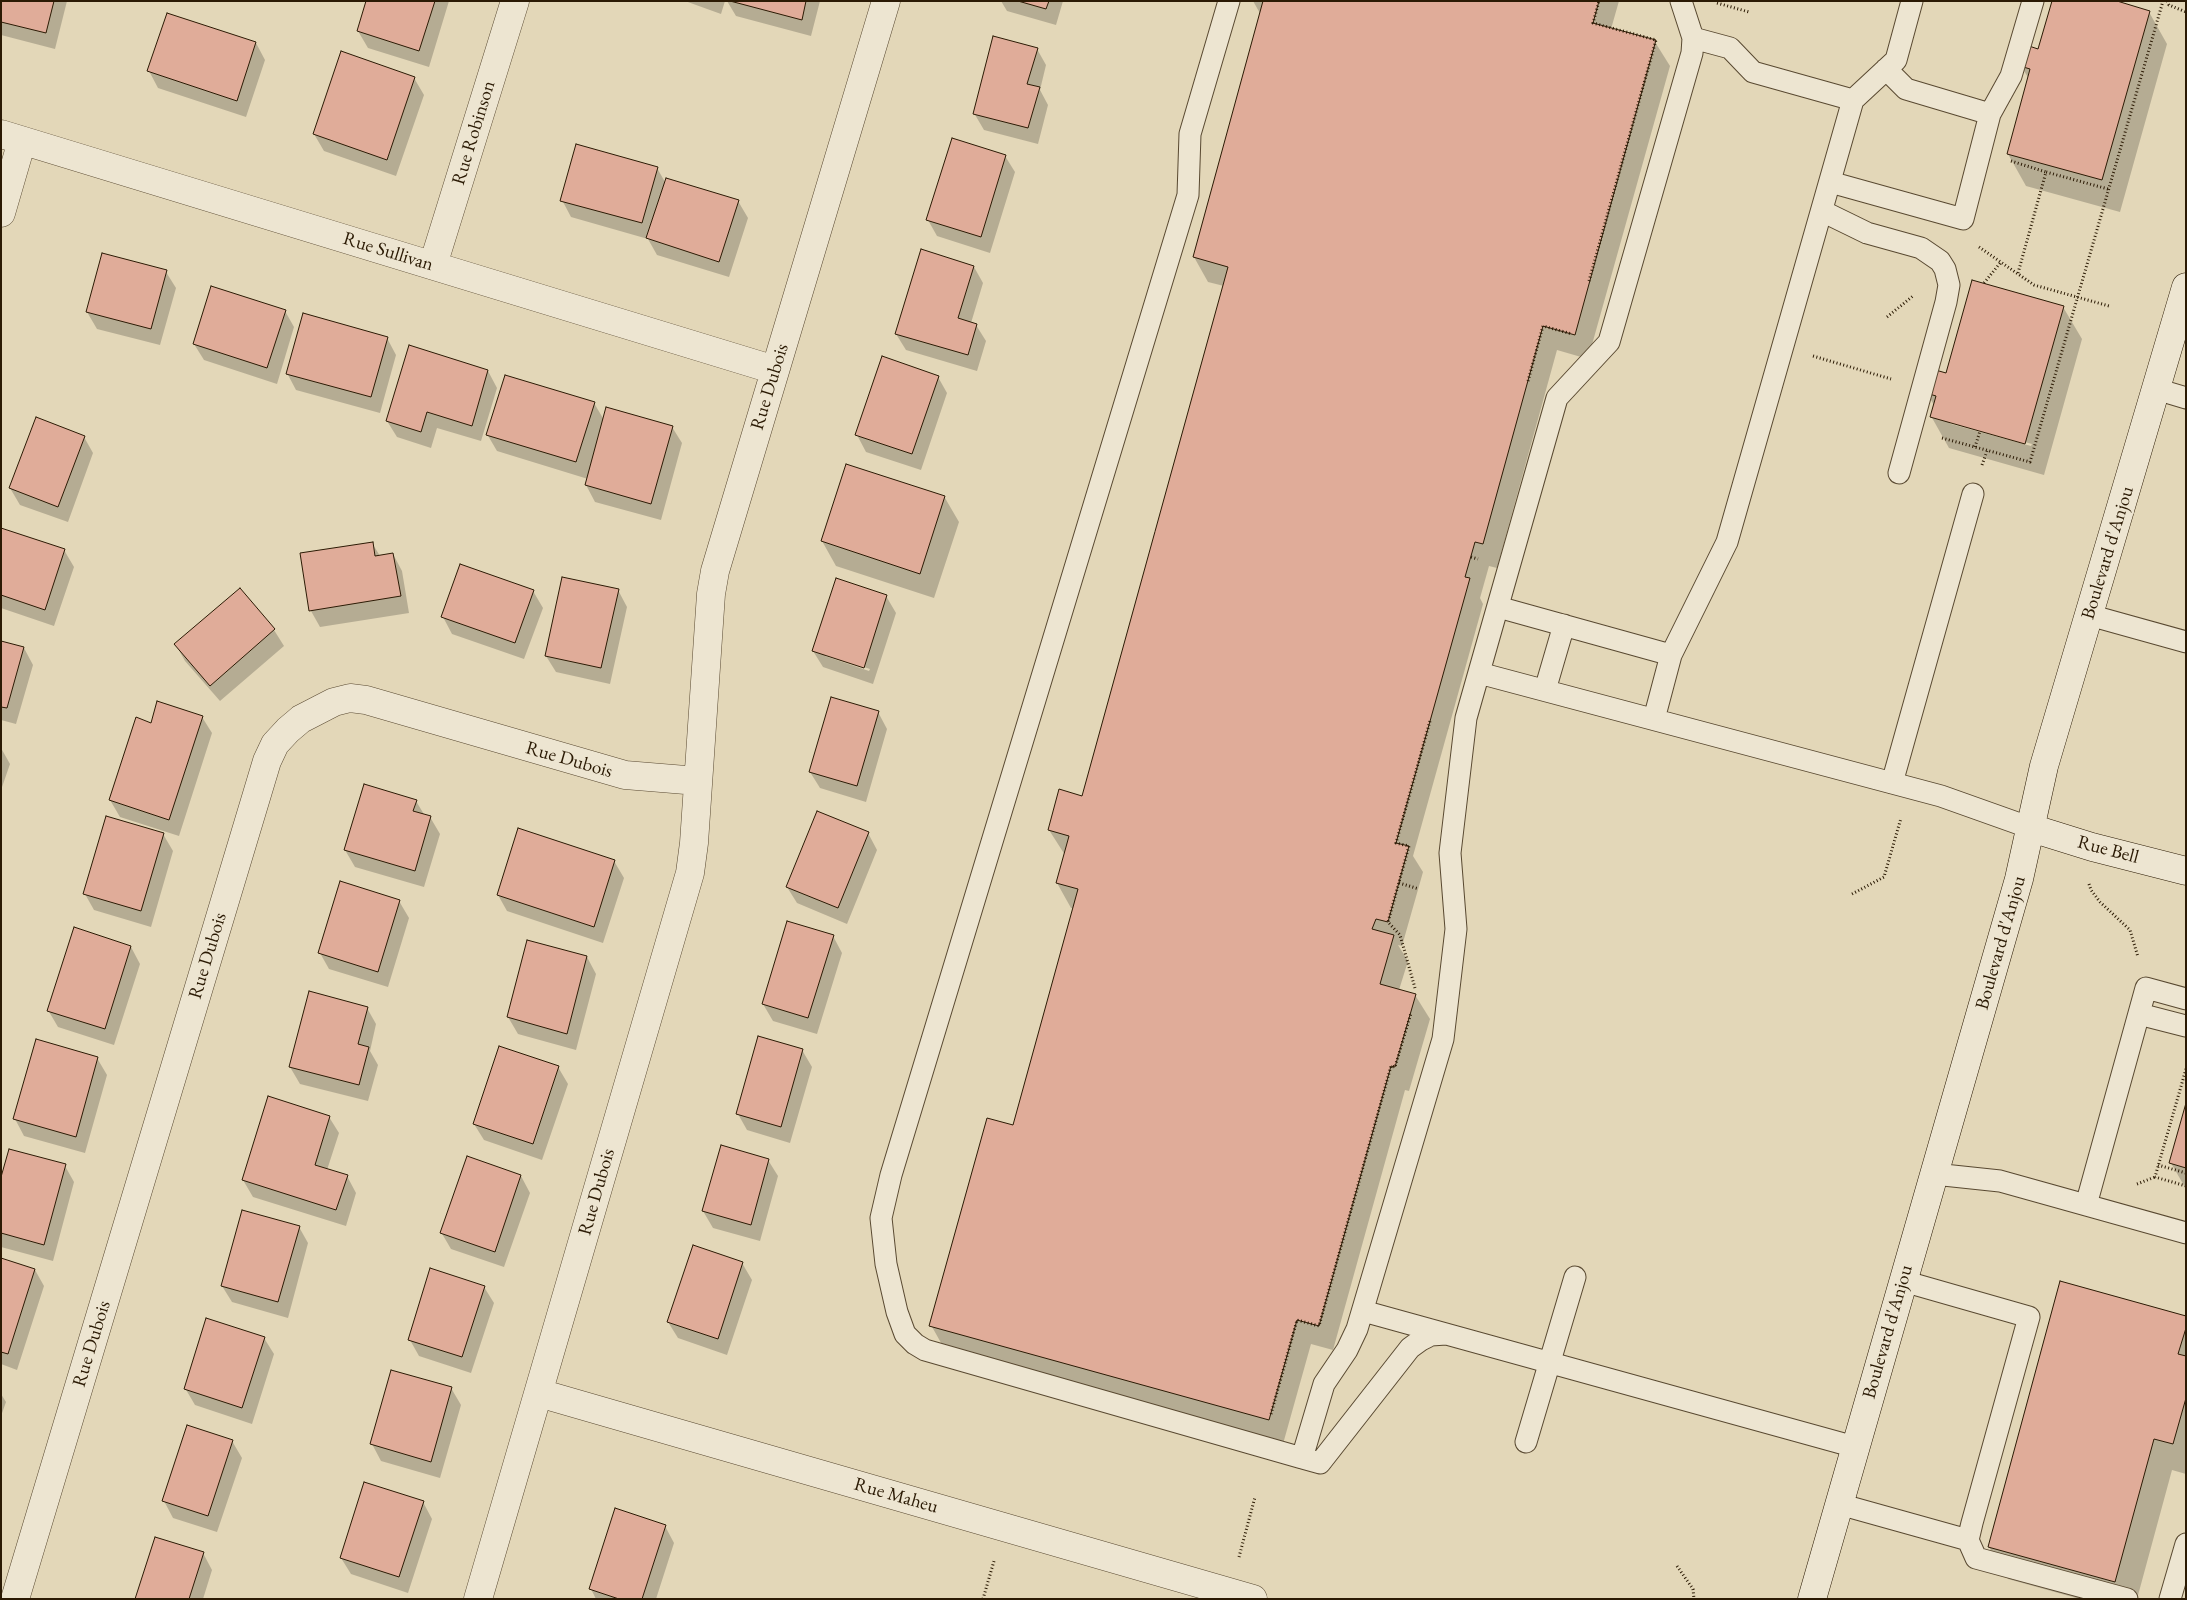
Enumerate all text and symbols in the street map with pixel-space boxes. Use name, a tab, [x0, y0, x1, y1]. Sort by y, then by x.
street label: Rue Robinson	[447, 78, 501, 188]
street label: Rue Sullivan	[340, 227, 436, 277]
street label: Rue Dubois	[746, 341, 794, 433]
street label: Boulevard d'Anjou	[2077, 484, 2139, 622]
street label: Rue Dubois	[523, 737, 615, 783]
street label: Rue Bell	[2075, 831, 2141, 869]
street label: Boulevard d'Anjou	[1971, 873, 2031, 1013]
street label: Rue Dubois	[184, 910, 232, 1002]
street label: Rue Dubois	[574, 1146, 620, 1238]
street label: Boulevard d'Anjou	[1858, 1262, 1918, 1402]
street label: Rue Dubois	[68, 1298, 116, 1390]
street label: Rue Maheu	[851, 1473, 941, 1519]

